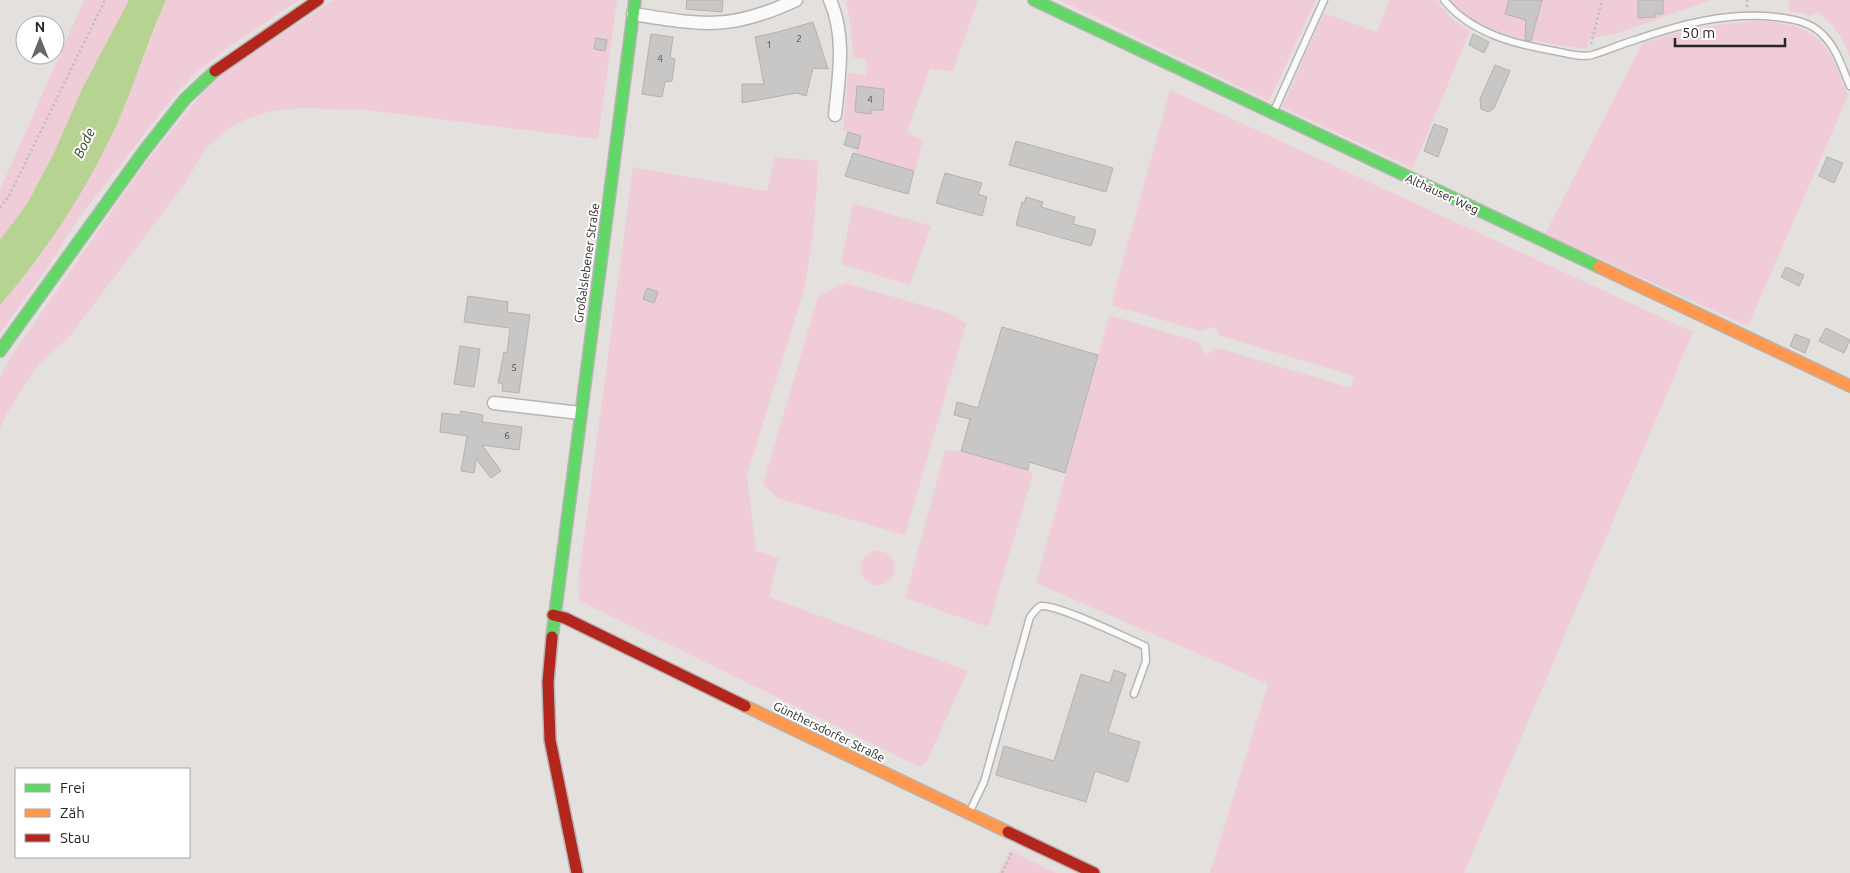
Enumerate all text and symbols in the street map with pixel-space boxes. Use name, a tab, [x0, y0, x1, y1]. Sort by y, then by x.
north arrow	[15, 15, 65, 65]
scale bar	[1675, 15, 1785, 47]
text: N	[35, 19, 45, 35]
text: 50 m	[1682, 24, 1715, 41]
house number: 2	[796, 33, 802, 44]
house number: 1	[766, 39, 772, 50]
house number: 4	[657, 53, 663, 64]
house number: 4	[867, 94, 873, 105]
water label: Bode	[70, 126, 98, 160]
street label: Althäuser Weg	[1404, 171, 1481, 216]
street label: Großalslebener Straße	[572, 202, 601, 324]
house number: 5	[511, 362, 517, 373]
house number: 6	[504, 430, 510, 441]
street label: Günthersdorfer Straße	[771, 699, 887, 764]
legend	[15, 768, 190, 858]
text: Frei	[60, 779, 85, 796]
text: Zäh	[60, 804, 85, 821]
text: Stau	[60, 829, 90, 846]

